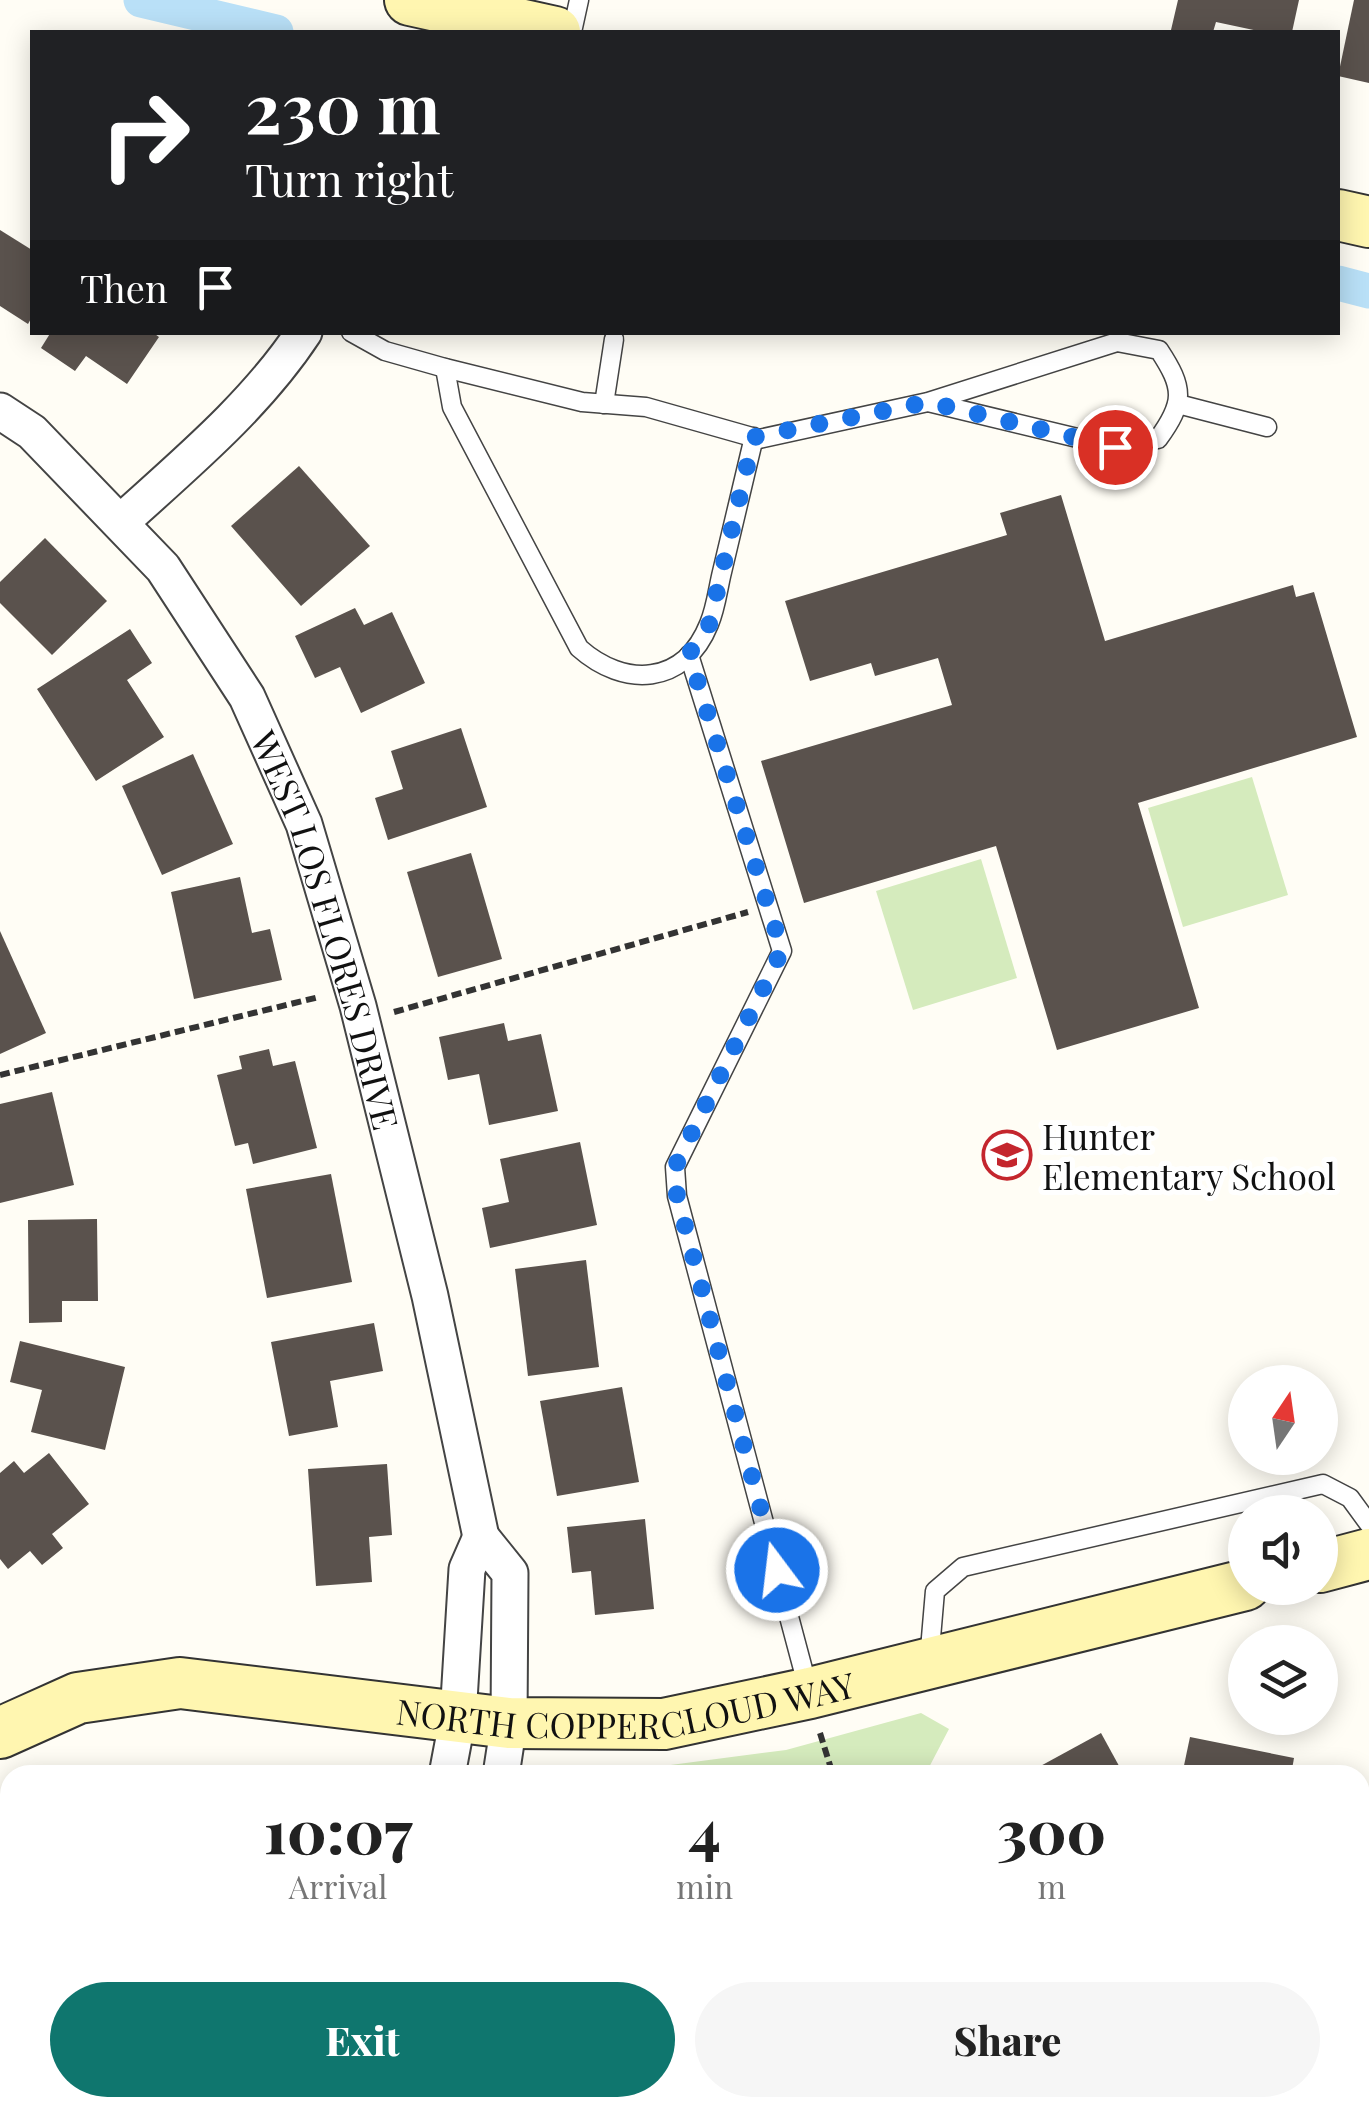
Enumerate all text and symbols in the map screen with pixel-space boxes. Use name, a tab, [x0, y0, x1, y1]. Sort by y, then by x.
text: 230 m	[245, 58, 441, 152]
icon: right	[80, 70, 210, 200]
text: Turn right	[245, 148, 453, 208]
icon: arrive	[188, 260, 243, 315]
text: Then	[80, 262, 168, 313]
pin	[1073, 405, 1158, 490]
icon: arrive	[1088, 420, 1143, 475]
street label: WEST LOS FLORES DRIVE	[241, 722, 411, 1134]
place label: Hunter Elementary School	[1042, 1112, 1336, 1199]
school or university icon: Hunter Elementary School	[981, 1129, 1033, 1181]
north arrow	[1228, 1365, 1338, 1475]
map controls	[1228, 1365, 1338, 1735]
button: sound	[1228, 1495, 1338, 1605]
position arrow	[725, 1518, 829, 1622]
button: layers	[1228, 1625, 1338, 1735]
street label: NORTH COPPERCLOUD WAY	[394, 1659, 859, 1748]
text: 10:07	[264, 1789, 412, 1869]
text: 4	[689, 1789, 721, 1869]
text: 300	[997, 1789, 1106, 1869]
text: Arrival	[289, 1864, 387, 1907]
text: min	[676, 1864, 733, 1907]
text: m	[1037, 1864, 1066, 1907]
button: Exit	[50, 1982, 675, 2097]
button: Share	[695, 1982, 1320, 2097]

